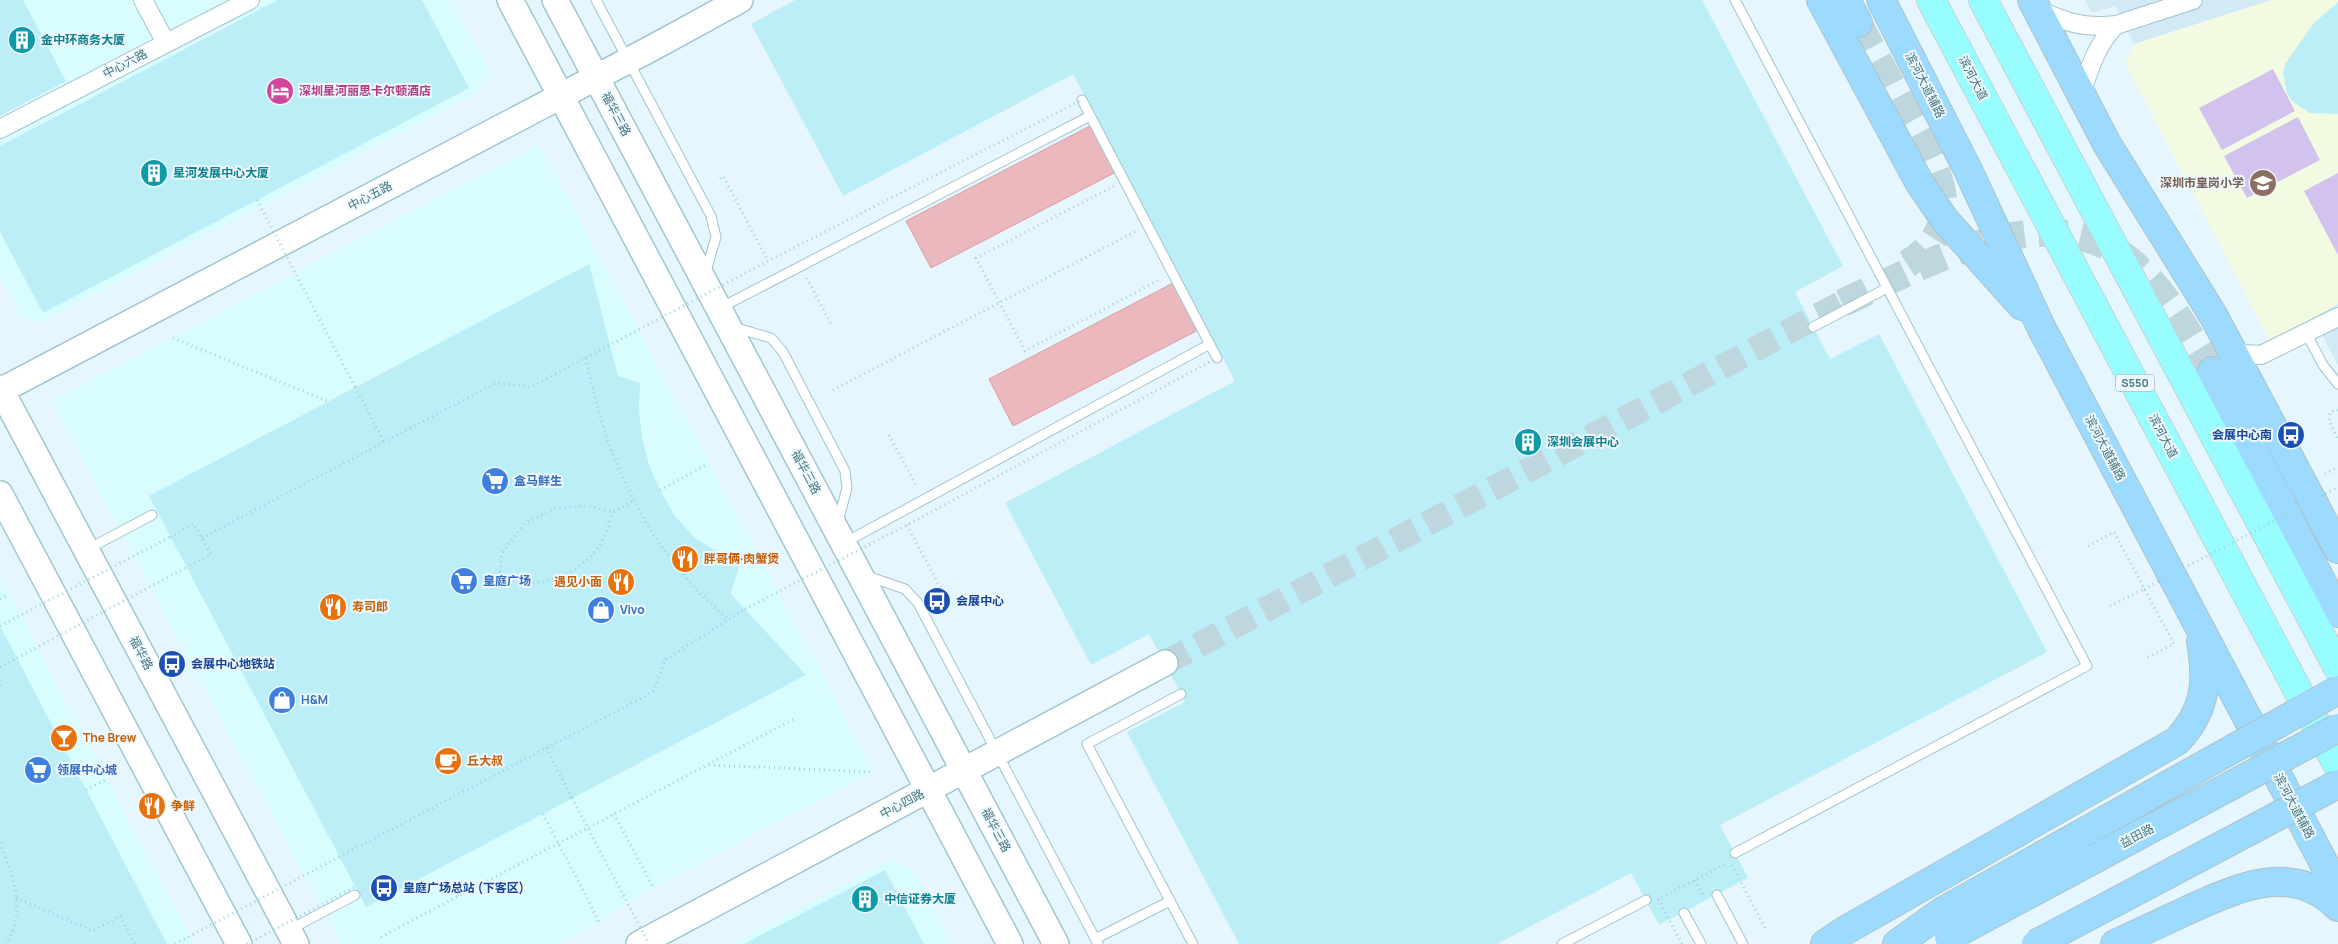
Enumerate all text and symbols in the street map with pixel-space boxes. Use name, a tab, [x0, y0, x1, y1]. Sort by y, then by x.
building icon: 金中环商务大厦	[7, 25, 37, 55]
place label: 金中环商务大厦	[41, 31, 125, 48]
street label: 中心六路	[100, 45, 150, 82]
street label: 滨河大道辅路	[1902, 49, 1949, 121]
street label: 滨河大道	[1955, 53, 1992, 103]
hotel icon: 深圳星河丽思卡尔顿酒店	[265, 76, 295, 106]
place label: 深圳星河丽思卡尔顿酒店	[299, 82, 431, 99]
street label: 福华三路	[598, 89, 635, 139]
building icon: 星河发展中心大厦	[139, 158, 169, 188]
place label: 星河发展中心大厦	[173, 164, 269, 181]
school or university icon: 深圳市皇岗小学	[2248, 168, 2278, 198]
place label: 深圳市皇岗小学	[2160, 174, 2244, 191]
street label: 中心五路	[345, 177, 395, 214]
road number: S550	[2116, 374, 2154, 392]
street label: 滨河大道	[2145, 411, 2182, 461]
street label: 滨河大道辅路	[2081, 412, 2130, 484]
bus stop icon: 会展中心南	[2276, 420, 2306, 450]
place label: 会展中心南	[2212, 426, 2272, 443]
building icon: 深圳会展中心	[1513, 427, 1543, 457]
place label: 深圳会展中心	[1547, 433, 1619, 450]
street label: 福华三路	[788, 447, 825, 497]
supermarket icon: 盒马鲜生	[480, 466, 510, 496]
place label: 盒马鲜生	[514, 472, 562, 489]
restaurant icon: 胖哥俩·肉蟹煲	[670, 544, 700, 574]
place label: 胖哥俩·肉蟹煲	[704, 550, 779, 567]
supermarket icon: 皇庭广场	[449, 566, 479, 596]
restaurant icon: 遇见小面	[606, 567, 636, 597]
place label: 皇庭广场	[483, 572, 531, 589]
place label: 遇见小面	[554, 573, 602, 590]
bus stop icon: 会展中心	[922, 586, 952, 616]
restaurant icon: 寿司郎	[318, 592, 348, 622]
place label: 会展中心	[956, 592, 1004, 609]
shop icon: Vivo	[586, 595, 616, 625]
place label: 寿司郎	[352, 598, 388, 615]
place label: Vivo	[620, 601, 645, 618]
street label: 福华路	[125, 633, 157, 673]
bus stop icon: 会展中心地铁站	[157, 649, 187, 679]
place label: 会展中心地铁站	[191, 655, 275, 672]
shop icon: H&M	[267, 685, 297, 715]
place label: H&M	[301, 691, 328, 708]
bar icon: The Brew	[49, 723, 79, 753]
place label: The Brew	[83, 729, 137, 746]
cafe icon: 丘大叔	[433, 746, 463, 776]
place label: 丘大叔	[467, 752, 503, 769]
supermarket icon: 领展中心城	[23, 755, 53, 785]
place label: 领展中心城	[57, 761, 117, 778]
street label: 滨河大道辅路	[2270, 770, 2319, 842]
street label: 中心四路	[877, 785, 927, 822]
restaurant icon: 争鲜	[137, 791, 167, 821]
place label: 争鲜	[171, 797, 195, 814]
street label: 福华三路	[978, 805, 1015, 855]
street label: 益田路	[2117, 820, 2157, 852]
bus stop icon: 皇庭广场总站 (下客区)	[369, 873, 399, 903]
place label: 皇庭广场总站 (下客区)	[403, 879, 524, 896]
building icon: 中信证券大厦	[850, 884, 880, 914]
place label: 中信证券大厦	[884, 890, 956, 907]

